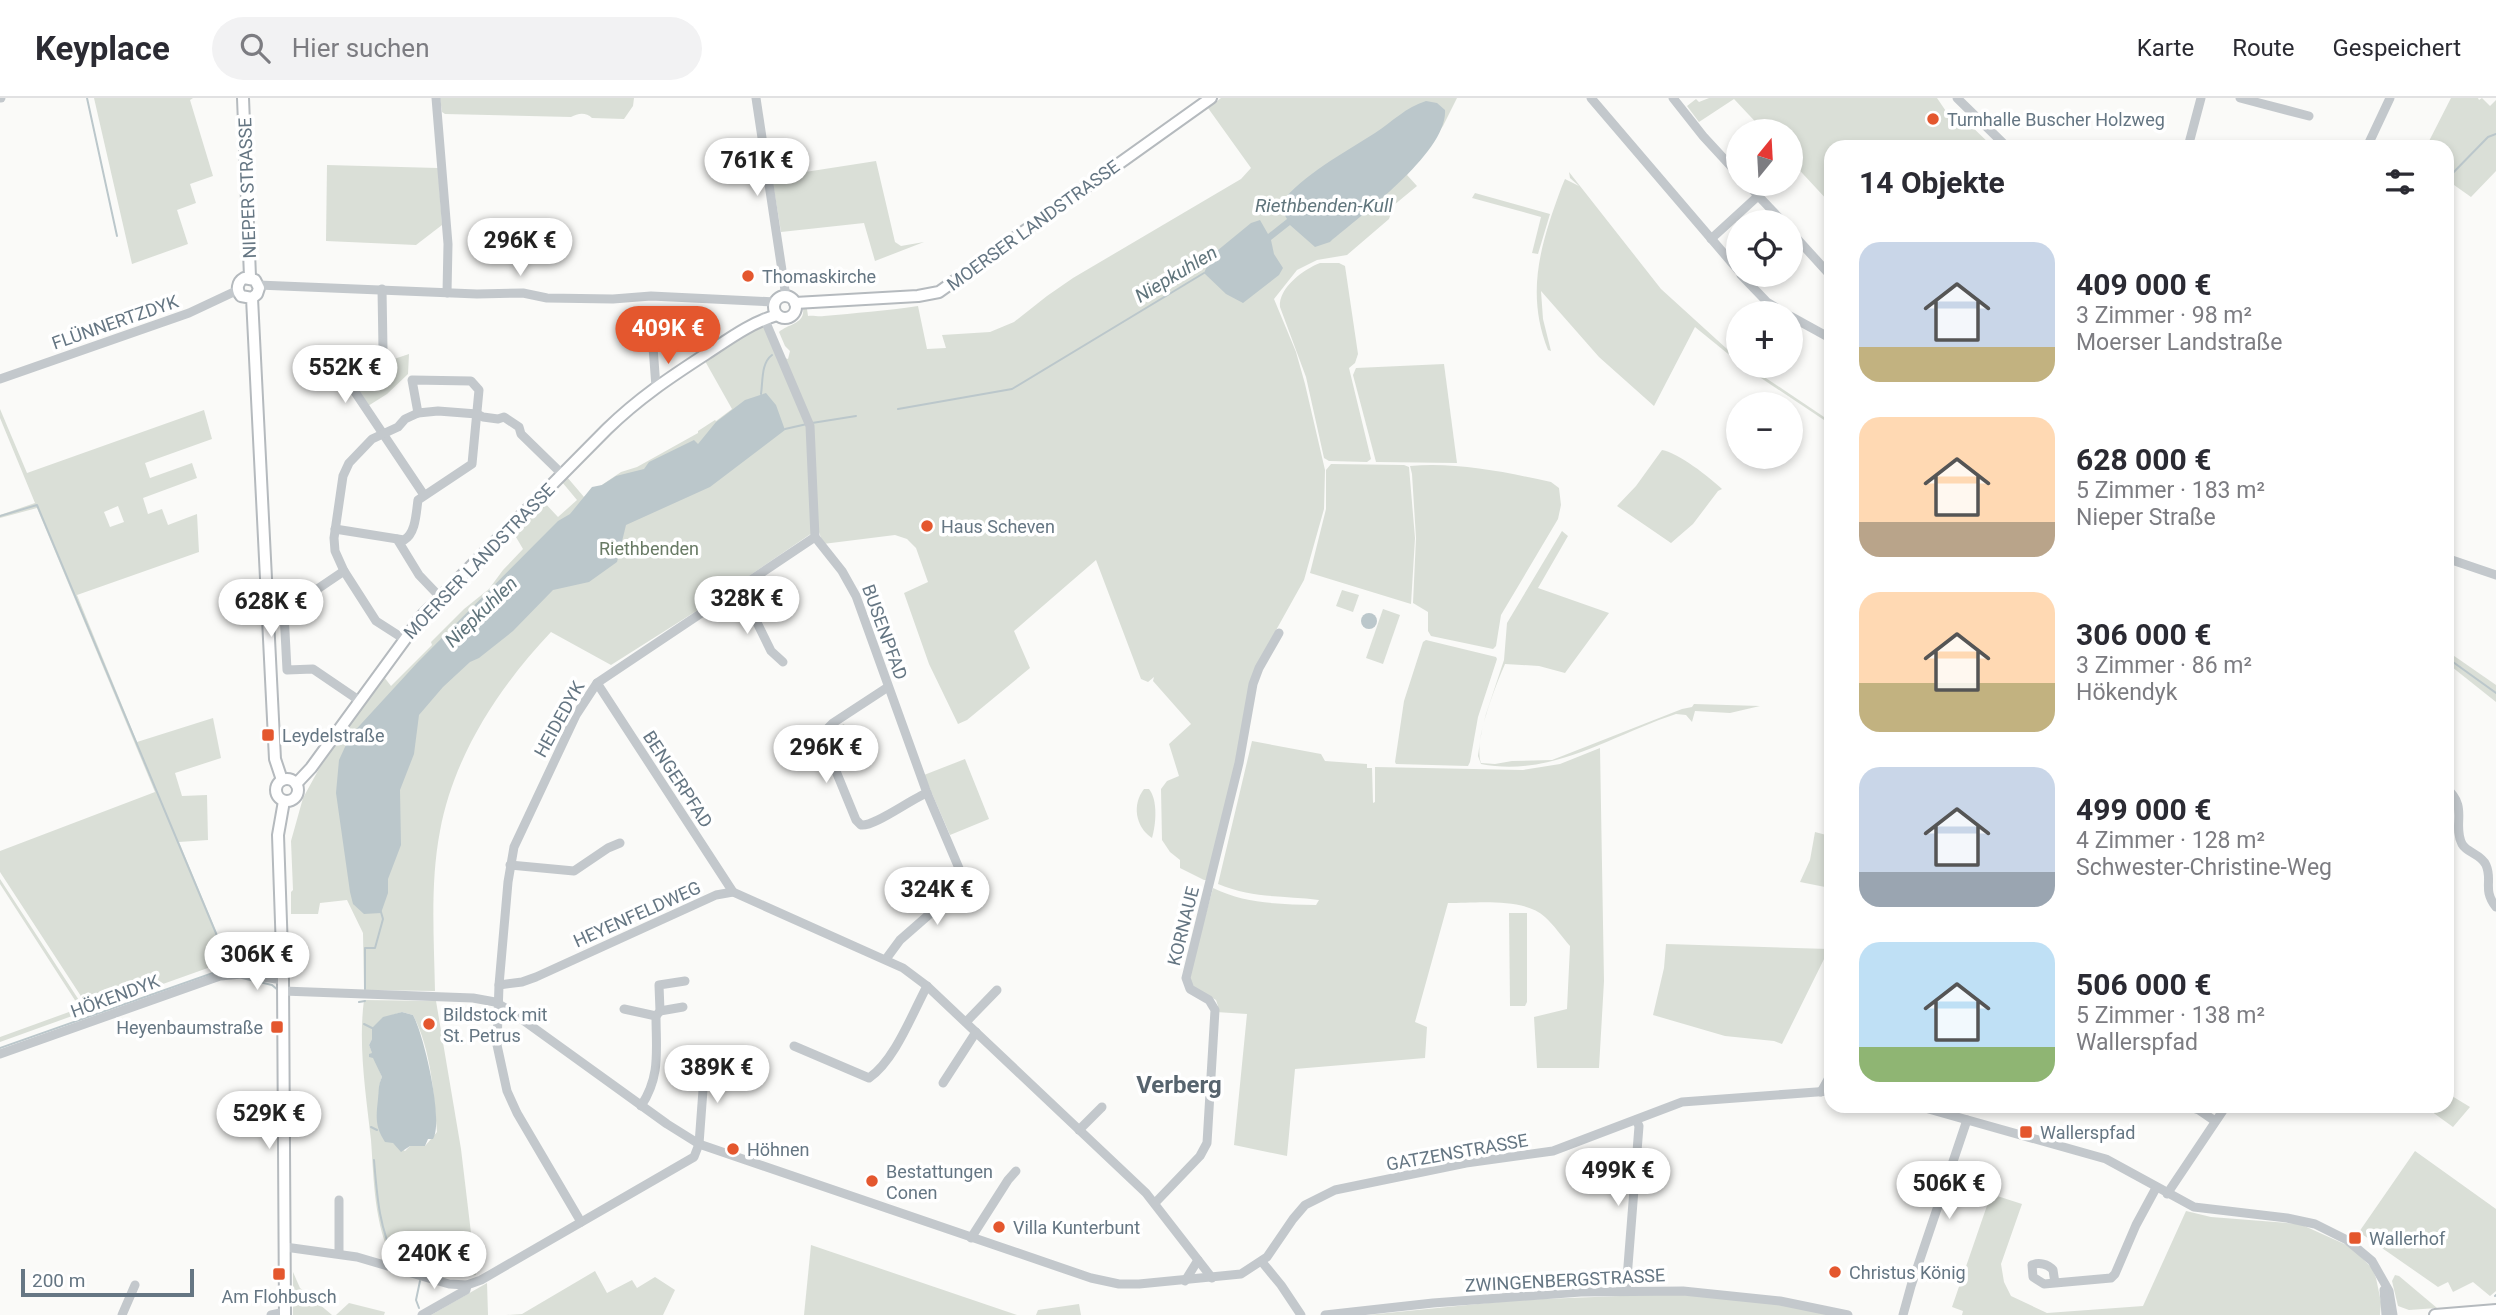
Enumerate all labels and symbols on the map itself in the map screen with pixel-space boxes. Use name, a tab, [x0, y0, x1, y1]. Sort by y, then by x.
place label: Turnhalle Buscher Holzweg	[1947, 109, 2165, 130]
marker: Turnhalle Buscher Holzweg	[1925, 111, 1941, 127]
street label: NIEPER STRASSE	[234, 117, 260, 259]
north arrow	[1726, 119, 1802, 196]
pin: 761K €	[700, 139, 814, 198]
street label: MOERSER LANDSTRASSE	[943, 155, 1123, 295]
water label: Riethbenden-Kull	[1255, 194, 1394, 217]
pin: 296K €	[463, 218, 577, 278]
water label: Niepkuhlen	[1131, 240, 1221, 308]
place label: Thomaskirche	[762, 266, 876, 287]
marker: Thomaskirche	[740, 268, 756, 284]
street label: FLÜNNERTZDYK	[49, 290, 182, 353]
pin: 409K €	[611, 306, 725, 366]
pin: 552K €	[288, 345, 402, 405]
street label: MOERSER LANDSTRASSE	[399, 479, 559, 643]
place label: Haus Scheven	[941, 516, 1055, 537]
marker: Haus Scheven	[919, 518, 935, 534]
park label: Riethbenden	[599, 538, 699, 559]
water label: Niepkuhlen	[440, 572, 522, 652]
pin: 328K €	[690, 576, 804, 636]
pin: 628K €	[214, 580, 328, 639]
street label: BUSENPFAD	[858, 581, 912, 683]
street label: HEIDEDYK	[530, 677, 589, 761]
place label: Leydelstraße	[282, 725, 385, 746]
pin: 296K €	[769, 726, 883, 785]
marker: Leydelstraße	[260, 727, 276, 743]
street label: BENGERPFAD	[639, 727, 717, 831]
pin: 324K €	[880, 868, 994, 927]
street label: HEYENFELDWEG	[570, 877, 704, 951]
street label: KORNAUE	[1163, 884, 1203, 968]
pin: 306K €	[200, 932, 314, 992]
street label: HÖKENDYK	[68, 970, 163, 1022]
place label: Bildstock mit St. Petrus	[443, 1004, 548, 1046]
marker: Bildstock mit St. Petrus	[421, 1016, 437, 1032]
place label: Heyenbaumstraße	[116, 1017, 263, 1038]
marker: Heyenbaumstraße	[269, 1019, 285, 1035]
pin: 389K €	[660, 1046, 774, 1105]
district label: Verberg	[1136, 1071, 1222, 1099]
pin: 529K €	[212, 1091, 326, 1151]
place label: Wallerspfad	[2040, 1122, 2135, 1143]
marker: Wallerspfad	[2018, 1124, 2034, 1140]
street label: GATZENSTRASSE	[1385, 1129, 1529, 1175]
place label: Höhnen	[747, 1139, 809, 1160]
marker: Höhnen	[725, 1141, 741, 1157]
pin: 499K €	[1561, 1148, 1675, 1208]
place label: Bestattungen Conen	[886, 1161, 993, 1203]
pin: 506K €	[1892, 1162, 2006, 1221]
marker: Bestattungen Conen	[864, 1173, 880, 1189]
place label: Villa Kunterbunt	[1013, 1217, 1140, 1238]
marker: Villa Kunterbunt	[991, 1219, 1007, 1235]
place label: Wallerhof	[2369, 1228, 2446, 1249]
marker: Wallerhof	[2347, 1230, 2363, 1246]
pin: 240K €	[377, 1232, 491, 1291]
place label: Christus König	[1849, 1262, 1966, 1283]
street label: ZWINGENBERGSTRASSE	[1464, 1264, 1666, 1296]
marker: Christus König	[1827, 1264, 1843, 1280]
scale bar	[21, 1266, 194, 1298]
marker: Am Flohbusch	[271, 1266, 287, 1282]
place label: Am Flohbusch	[221, 1286, 337, 1307]

